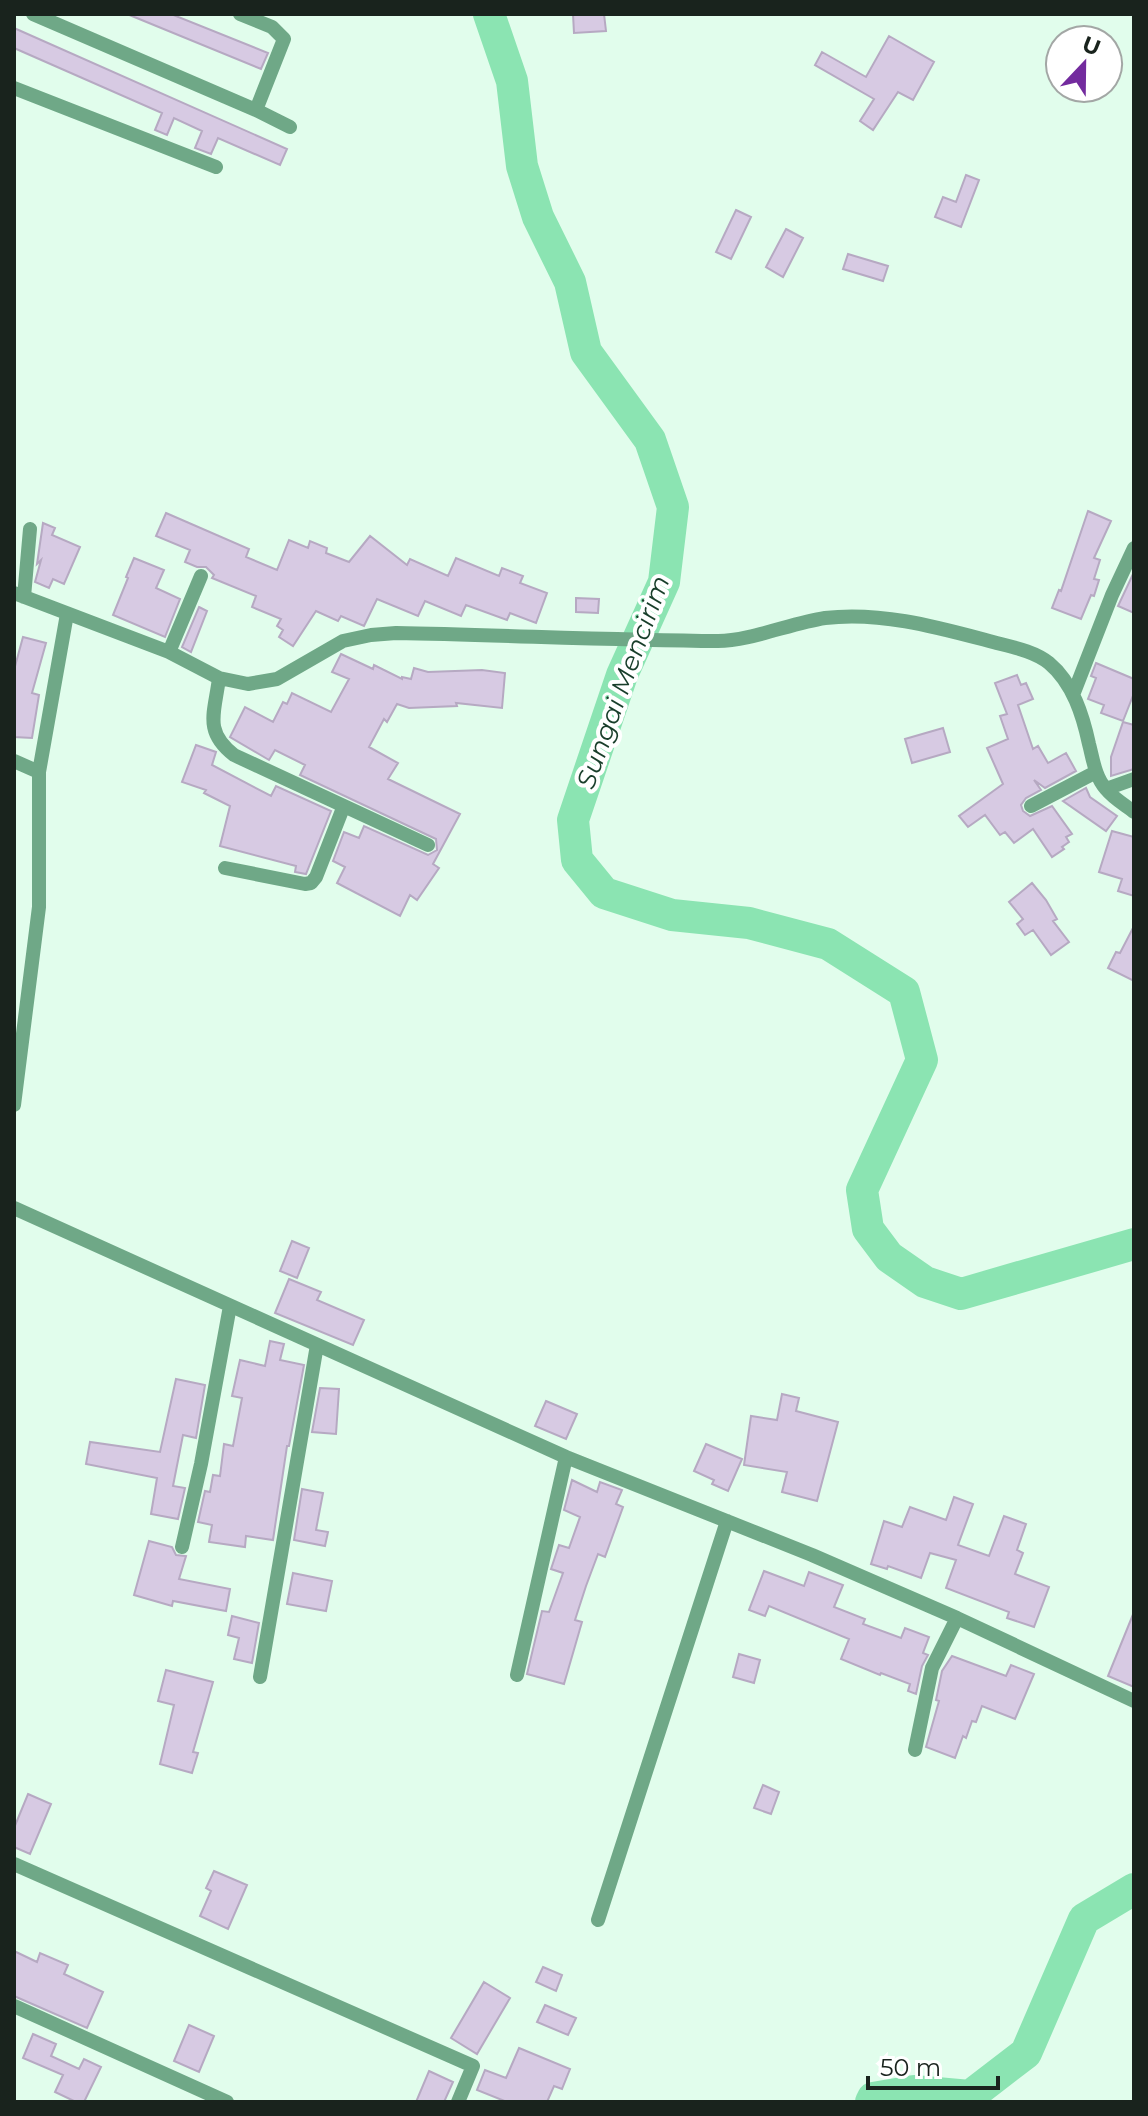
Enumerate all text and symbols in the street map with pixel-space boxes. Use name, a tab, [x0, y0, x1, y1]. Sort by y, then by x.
north arrow	[1044, 24, 1124, 104]
text: U	[1078, 30, 1104, 62]
water label: Sungai Mencirim	[570, 571, 676, 793]
scale bar	[868, 2040, 998, 2090]
text: 50 m	[880, 2053, 941, 2082]

